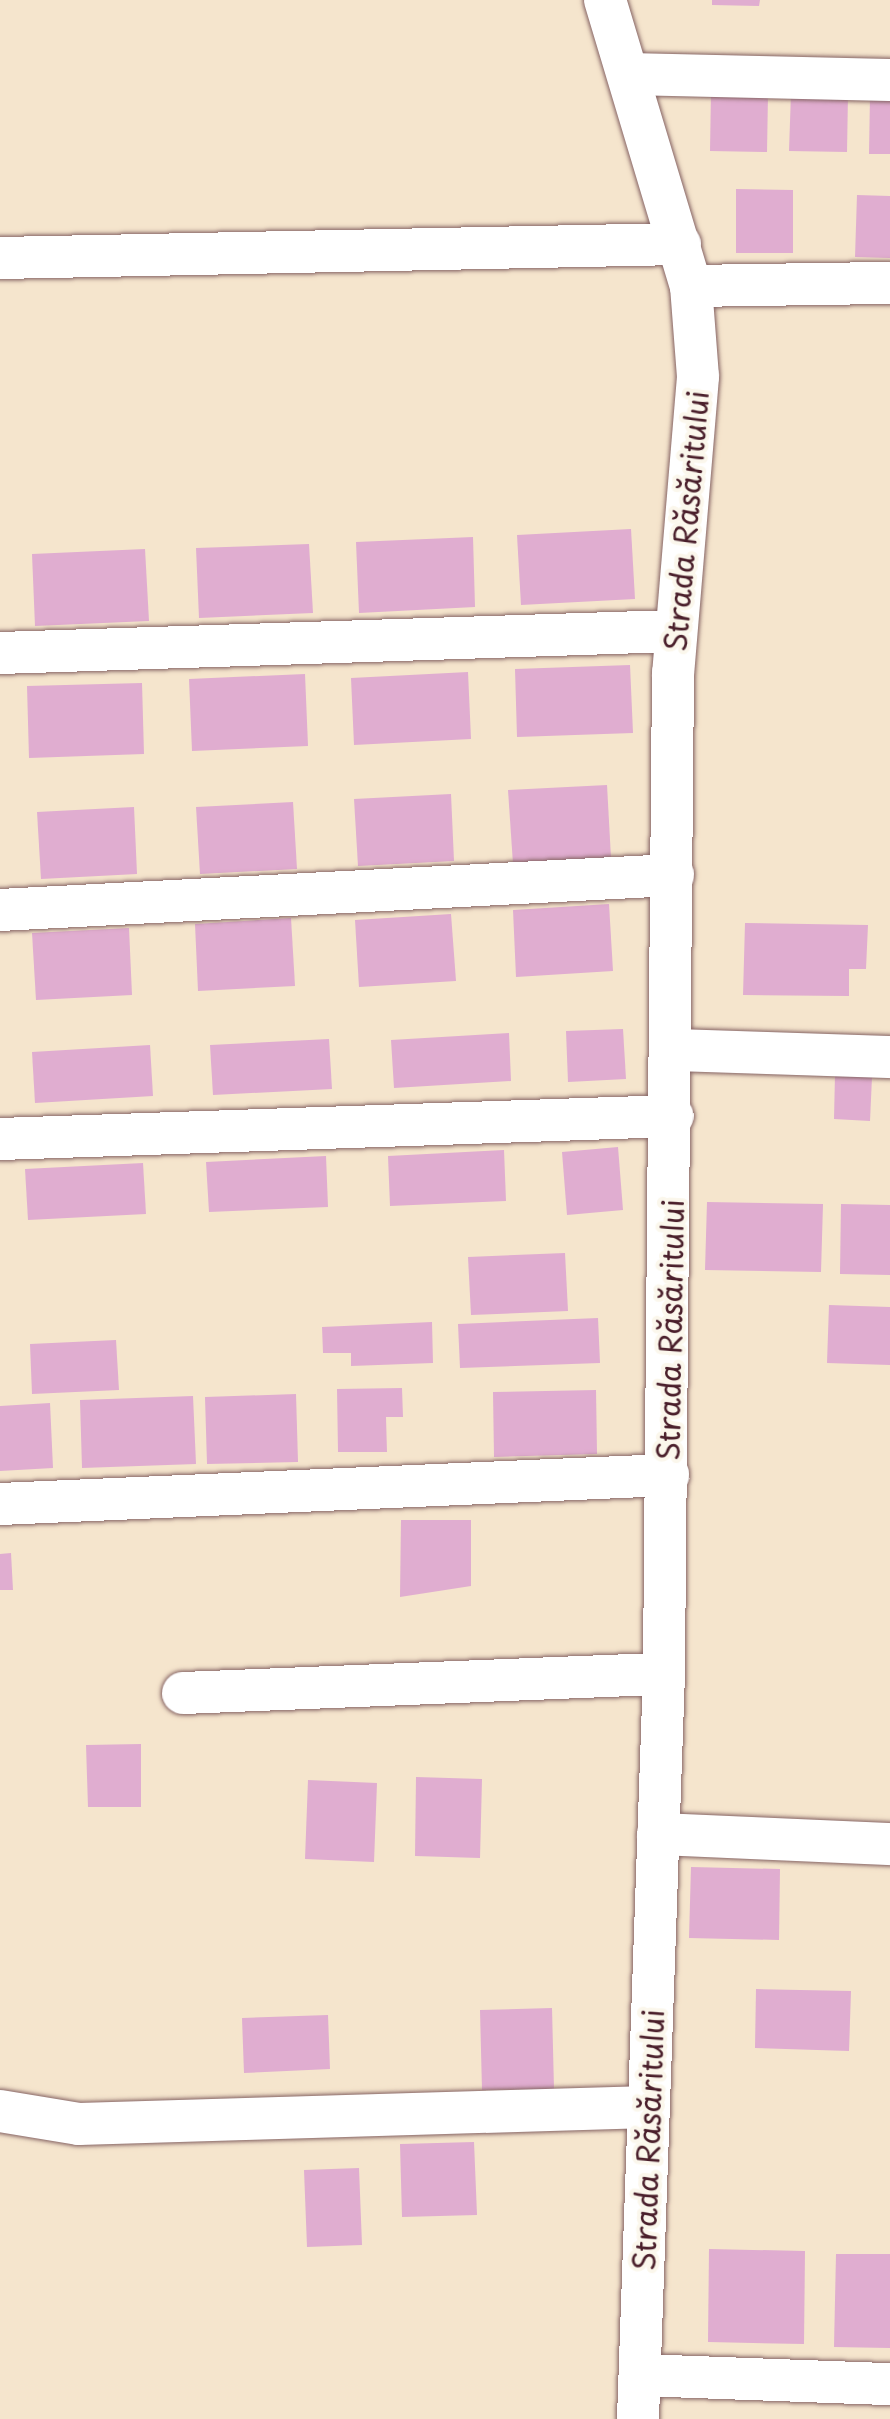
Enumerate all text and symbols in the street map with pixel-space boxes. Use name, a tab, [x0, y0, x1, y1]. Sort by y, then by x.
street label: Strada Răsăritului	[657, 388, 715, 654]
street label: Strada Răsăritului	[650, 1198, 690, 1462]
street label: Strada Răsăritului	[625, 2008, 671, 2272]

